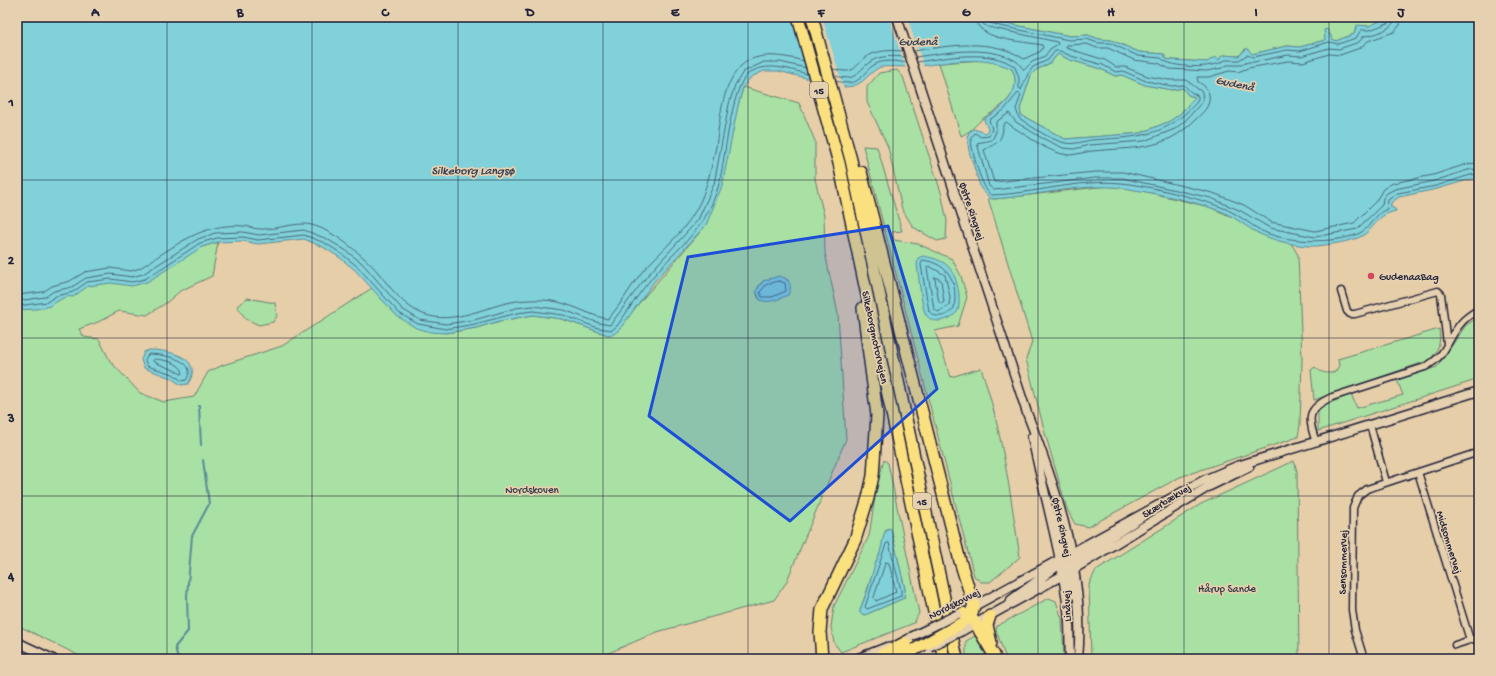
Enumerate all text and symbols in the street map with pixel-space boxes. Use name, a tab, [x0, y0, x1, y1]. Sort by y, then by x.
text: A	[90, 6, 100, 21]
text: B	[236, 6, 245, 21]
text: C	[380, 6, 390, 21]
text: D	[525, 6, 535, 21]
text: E	[671, 6, 680, 21]
text: F	[817, 6, 826, 21]
text: G	[962, 6, 971, 21]
text: H	[1107, 6, 1115, 21]
text: I	[1254, 6, 1258, 21]
text: J	[1397, 6, 1406, 21]
water label: Gudenå	[899, 36, 939, 50]
water label: Gudenå	[1214, 74, 1256, 96]
road number: 15	[810, 82, 828, 98]
text: 1	[7, 96, 14, 111]
water label: Silkeborg Langsø	[431, 165, 515, 179]
street label: Østre Ringvej	[956, 181, 986, 242]
text: 2	[8, 254, 15, 269]
marker: GudenaaBag	[1366, 271, 1376, 281]
place label: GudenaaBag	[1379, 272, 1439, 284]
street label: Silkeborgmotorvejen	[858, 290, 890, 386]
text: 3	[7, 412, 15, 427]
street label: Skærbækvej	[1140, 482, 1194, 521]
park label: Nordskoven	[505, 485, 560, 497]
road number: 15	[913, 493, 931, 509]
street label: Østre Ringvej	[1049, 496, 1073, 558]
street label: Midsommervej	[1433, 510, 1463, 575]
street label: Sensommervej	[1337, 530, 1351, 594]
text: 4	[7, 570, 15, 585]
park label: Hårup Sande	[1198, 583, 1256, 596]
street label: Nordskovvej	[927, 587, 983, 623]
street label: Linåvej	[1060, 590, 1075, 622]

